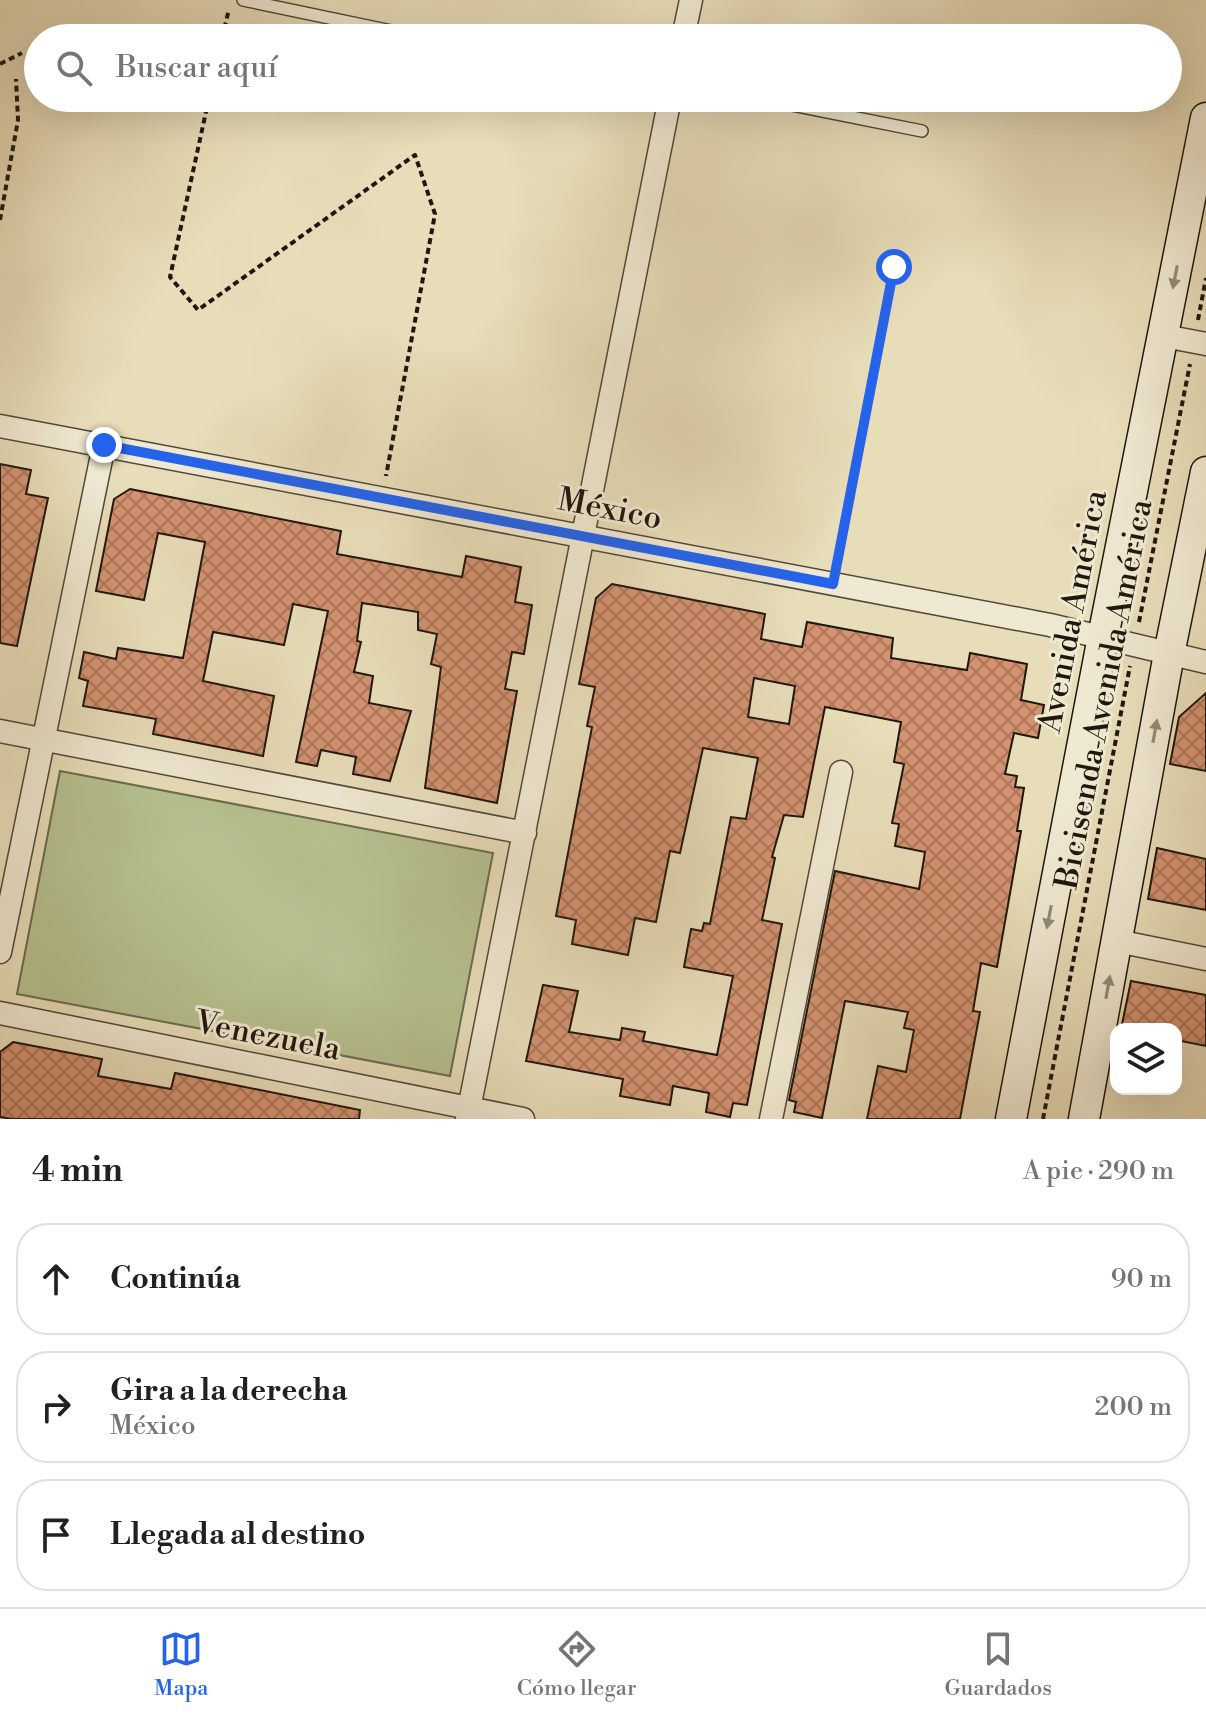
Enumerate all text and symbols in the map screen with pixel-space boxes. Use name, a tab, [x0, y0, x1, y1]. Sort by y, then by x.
search box	[24, 24, 1182, 112]
icon: search	[52, 46, 96, 90]
text: Buscar aquí	[116, 49, 278, 87]
route start	[876, 249, 912, 285]
one-way arrow	[1169, 265, 1181, 290]
route end	[86, 427, 122, 463]
street label: México	[554, 479, 665, 539]
street label: Avenida América	[1030, 486, 1116, 737]
street label: Bicisenda Avenida América	[1046, 495, 1162, 893]
one-way arrow	[1150, 719, 1162, 744]
one-way arrow	[1043, 904, 1055, 929]
one-way arrow	[1103, 974, 1115, 999]
street label: Venezuela	[191, 1002, 345, 1070]
map controls	[1110, 1023, 1182, 1095]
button: layers	[1110, 1023, 1182, 1095]
text: 4 min	[32, 1150, 123, 1192]
text: A pie · 290 m	[1023, 1155, 1174, 1187]
icon: ahead	[34, 1257, 78, 1301]
text: Continúa	[110, 1260, 241, 1298]
text: 90 m	[1111, 1263, 1172, 1295]
text: Gira a la derecha	[110, 1372, 347, 1410]
icon: right	[34, 1385, 78, 1429]
text: 200 m	[1095, 1391, 1172, 1423]
text: México	[110, 1410, 196, 1442]
icon: arrive	[34, 1513, 78, 1557]
text: Llegada al destino	[110, 1516, 365, 1554]
tab: Mapa	[154, 1627, 209, 1702]
tab: Cómo llegar	[517, 1627, 636, 1702]
tab: Guardados	[945, 1627, 1052, 1702]

